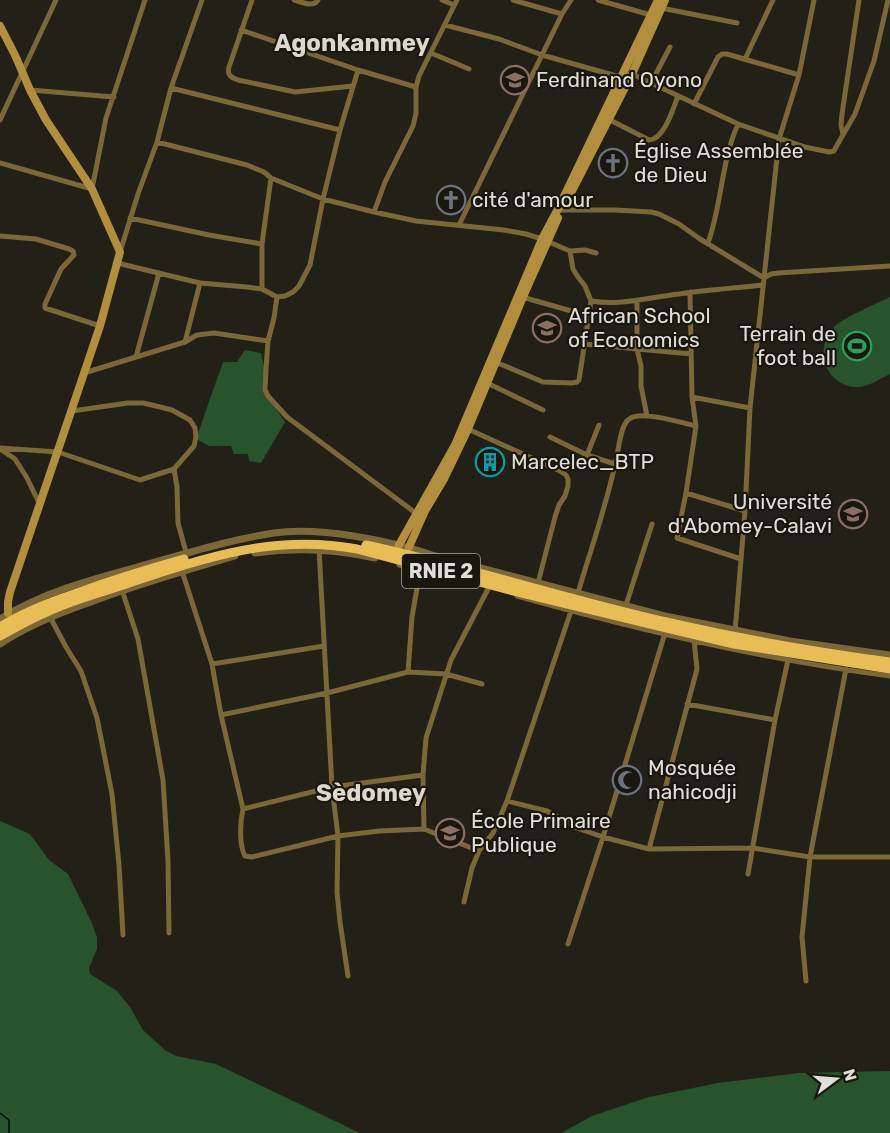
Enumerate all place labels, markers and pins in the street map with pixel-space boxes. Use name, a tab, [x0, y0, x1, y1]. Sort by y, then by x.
school or university icon: Ferdinand Oyono	[499, 64, 531, 96]
place label: Ferdinand Oyono	[536, 67, 702, 92]
place label: Église Assemblée de Dieu	[634, 138, 803, 187]
church icon: Église Assemblée de Dieu	[597, 147, 629, 179]
church icon: cité d'amour	[435, 184, 467, 216]
place label: cité d'amour	[472, 187, 593, 212]
place label: African School of Economics	[568, 303, 711, 352]
school or university icon: African School of Economics	[531, 312, 563, 344]
place label: Terrain de foot ball	[740, 321, 836, 370]
sports icon: Terrain de foot ball	[841, 330, 873, 362]
building icon: Marcelec_BTP	[474, 446, 506, 478]
place label: Marcelec_BTP	[511, 449, 654, 474]
place label: Université d'Abomey-Calavi	[668, 489, 832, 538]
school or university icon: Université d'Abomey-Calavi	[837, 498, 869, 530]
place label: Mosquée nahicodji	[648, 755, 737, 804]
mosque icon: Mosquée nahicodji	[611, 764, 643, 796]
place label: École Primaire Publique	[471, 808, 611, 857]
school or university icon: École Primaire Publique	[434, 817, 466, 849]

